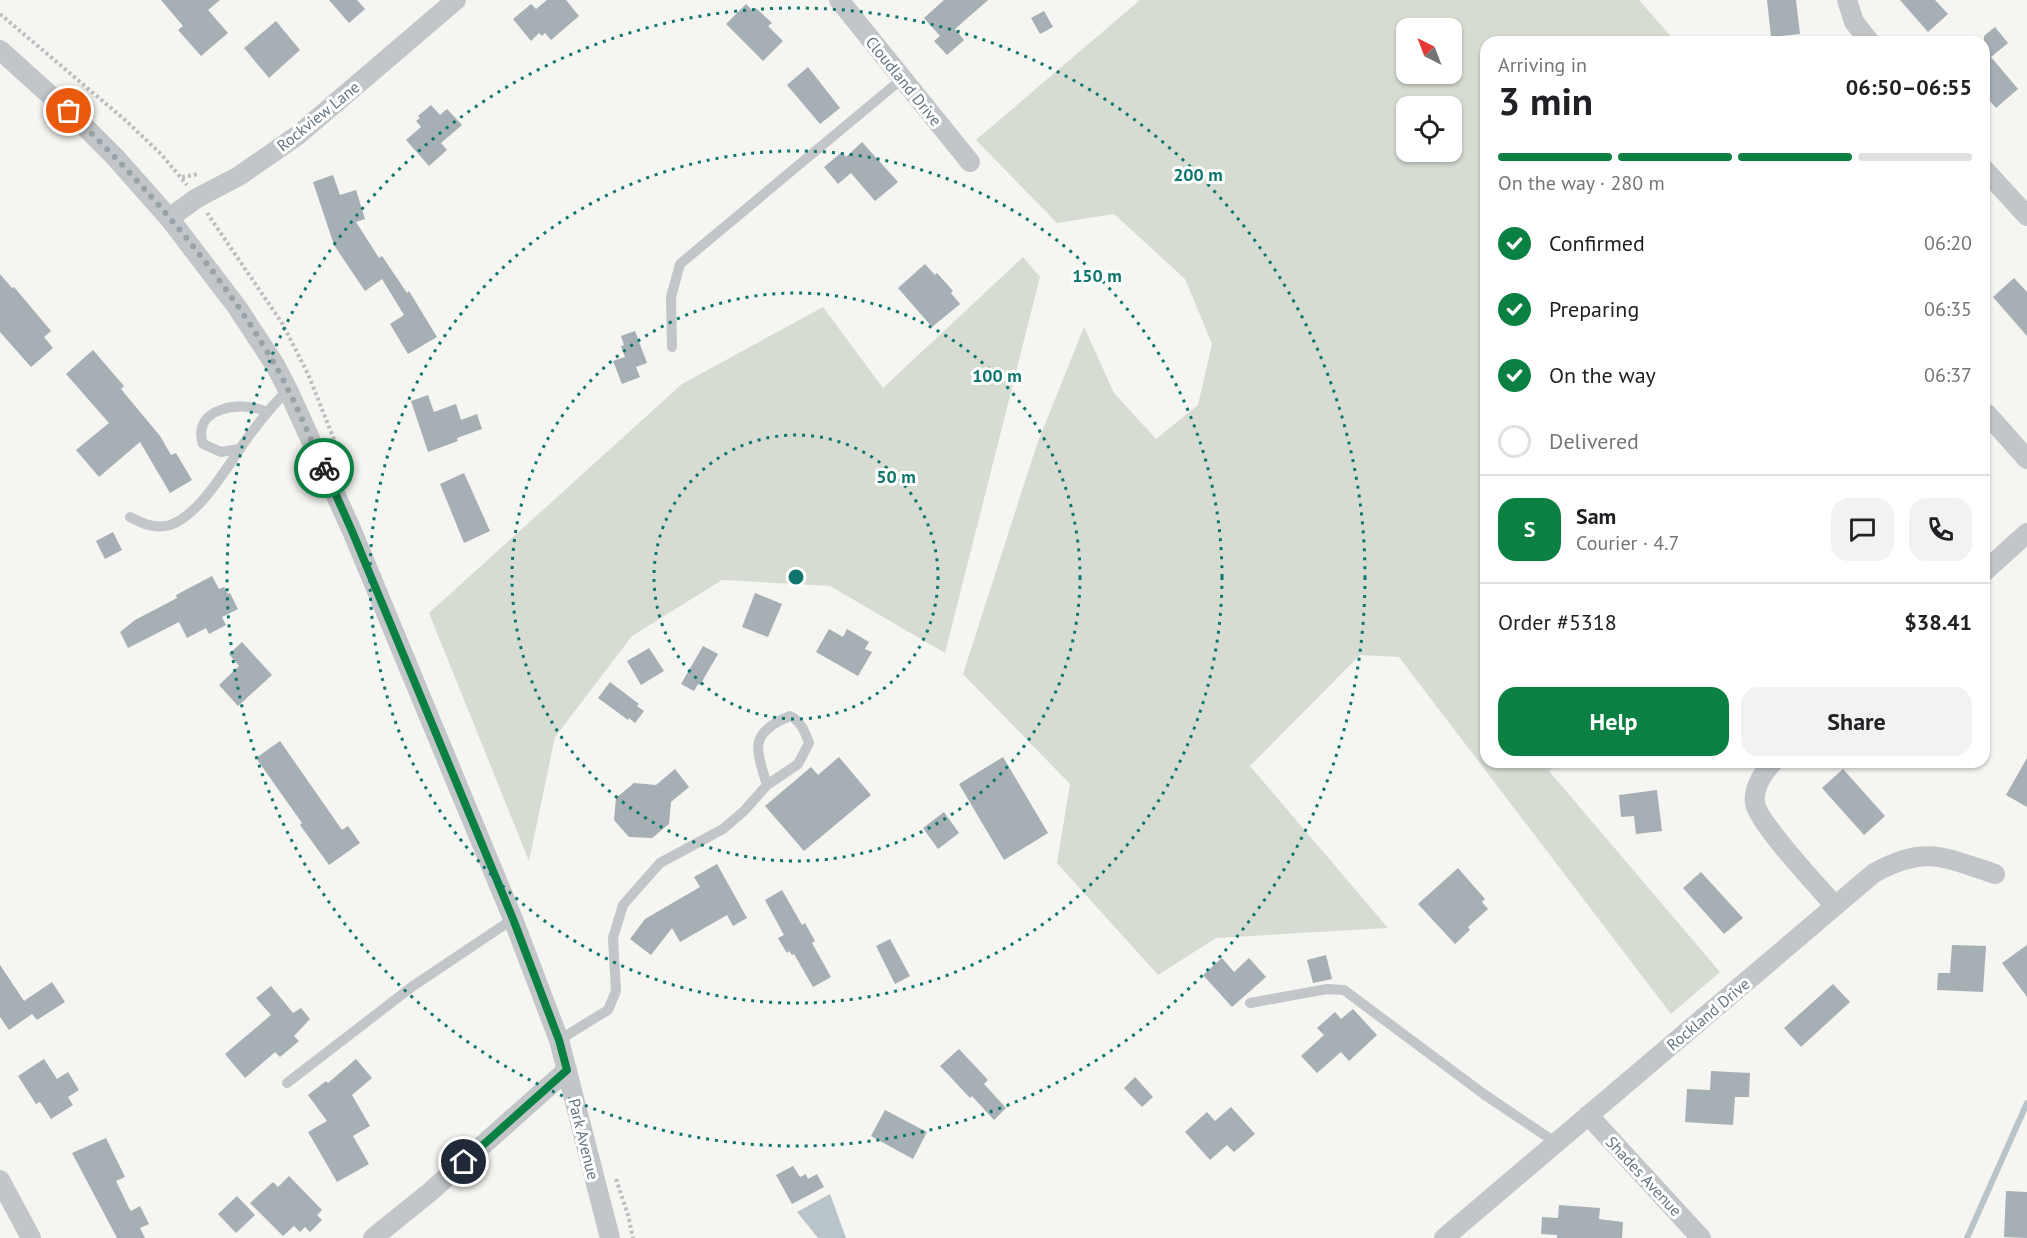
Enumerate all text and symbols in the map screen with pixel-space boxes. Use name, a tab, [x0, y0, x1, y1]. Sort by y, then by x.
north arrow	[1396, 18, 1462, 84]
map controls	[1396, 18, 1462, 162]
street label: Cloudland Drive	[862, 32, 946, 130]
text: Arriving in	[1498, 52, 1587, 78]
text: 06:50–06:55	[1846, 73, 1972, 101]
text: 3 min	[1498, 75, 1593, 126]
street label: Rockview Lane	[273, 77, 363, 155]
pin	[43, 85, 94, 136]
icon: bag	[52, 94, 85, 127]
button: locate	[1396, 96, 1462, 162]
text: 200 m	[1173, 163, 1223, 186]
text: On the way · 280 m	[1498, 170, 1665, 196]
icon: check	[1498, 227, 1531, 260]
text: Confirmed	[1549, 229, 1645, 257]
text: 06:20	[1924, 230, 1972, 256]
text: 150 m	[1072, 264, 1122, 287]
icon: check	[1498, 293, 1531, 326]
text: Preparing	[1549, 295, 1639, 323]
text: 06:35	[1924, 296, 1972, 322]
icon: check	[1498, 359, 1531, 392]
text: On the way	[1549, 361, 1656, 389]
text: 06:37	[1924, 362, 1972, 388]
text: 100 m	[972, 364, 1022, 387]
text: Delivered	[1549, 427, 1639, 455]
courier	[294, 438, 354, 498]
icon: bike	[308, 452, 341, 485]
text: 50 m	[876, 465, 916, 488]
button: chat	[1831, 498, 1894, 561]
button: phone	[1909, 498, 1972, 561]
text: Sam	[1576, 502, 1616, 530]
text: S	[1524, 515, 1535, 543]
text: Courier · 4.7	[1576, 530, 1679, 556]
centre of rings	[786, 567, 806, 587]
text: Order #5318	[1498, 608, 1617, 636]
text: $38.41	[1904, 608, 1972, 636]
button: Help	[1498, 687, 1729, 756]
button: Share	[1741, 687, 1972, 756]
street label: Rockland Drive	[1662, 973, 1754, 1055]
street label: Park Avenue	[564, 1096, 604, 1182]
street label: Shades Avenue	[1602, 1132, 1686, 1220]
pin	[438, 1136, 489, 1187]
icon: home	[447, 1145, 480, 1178]

